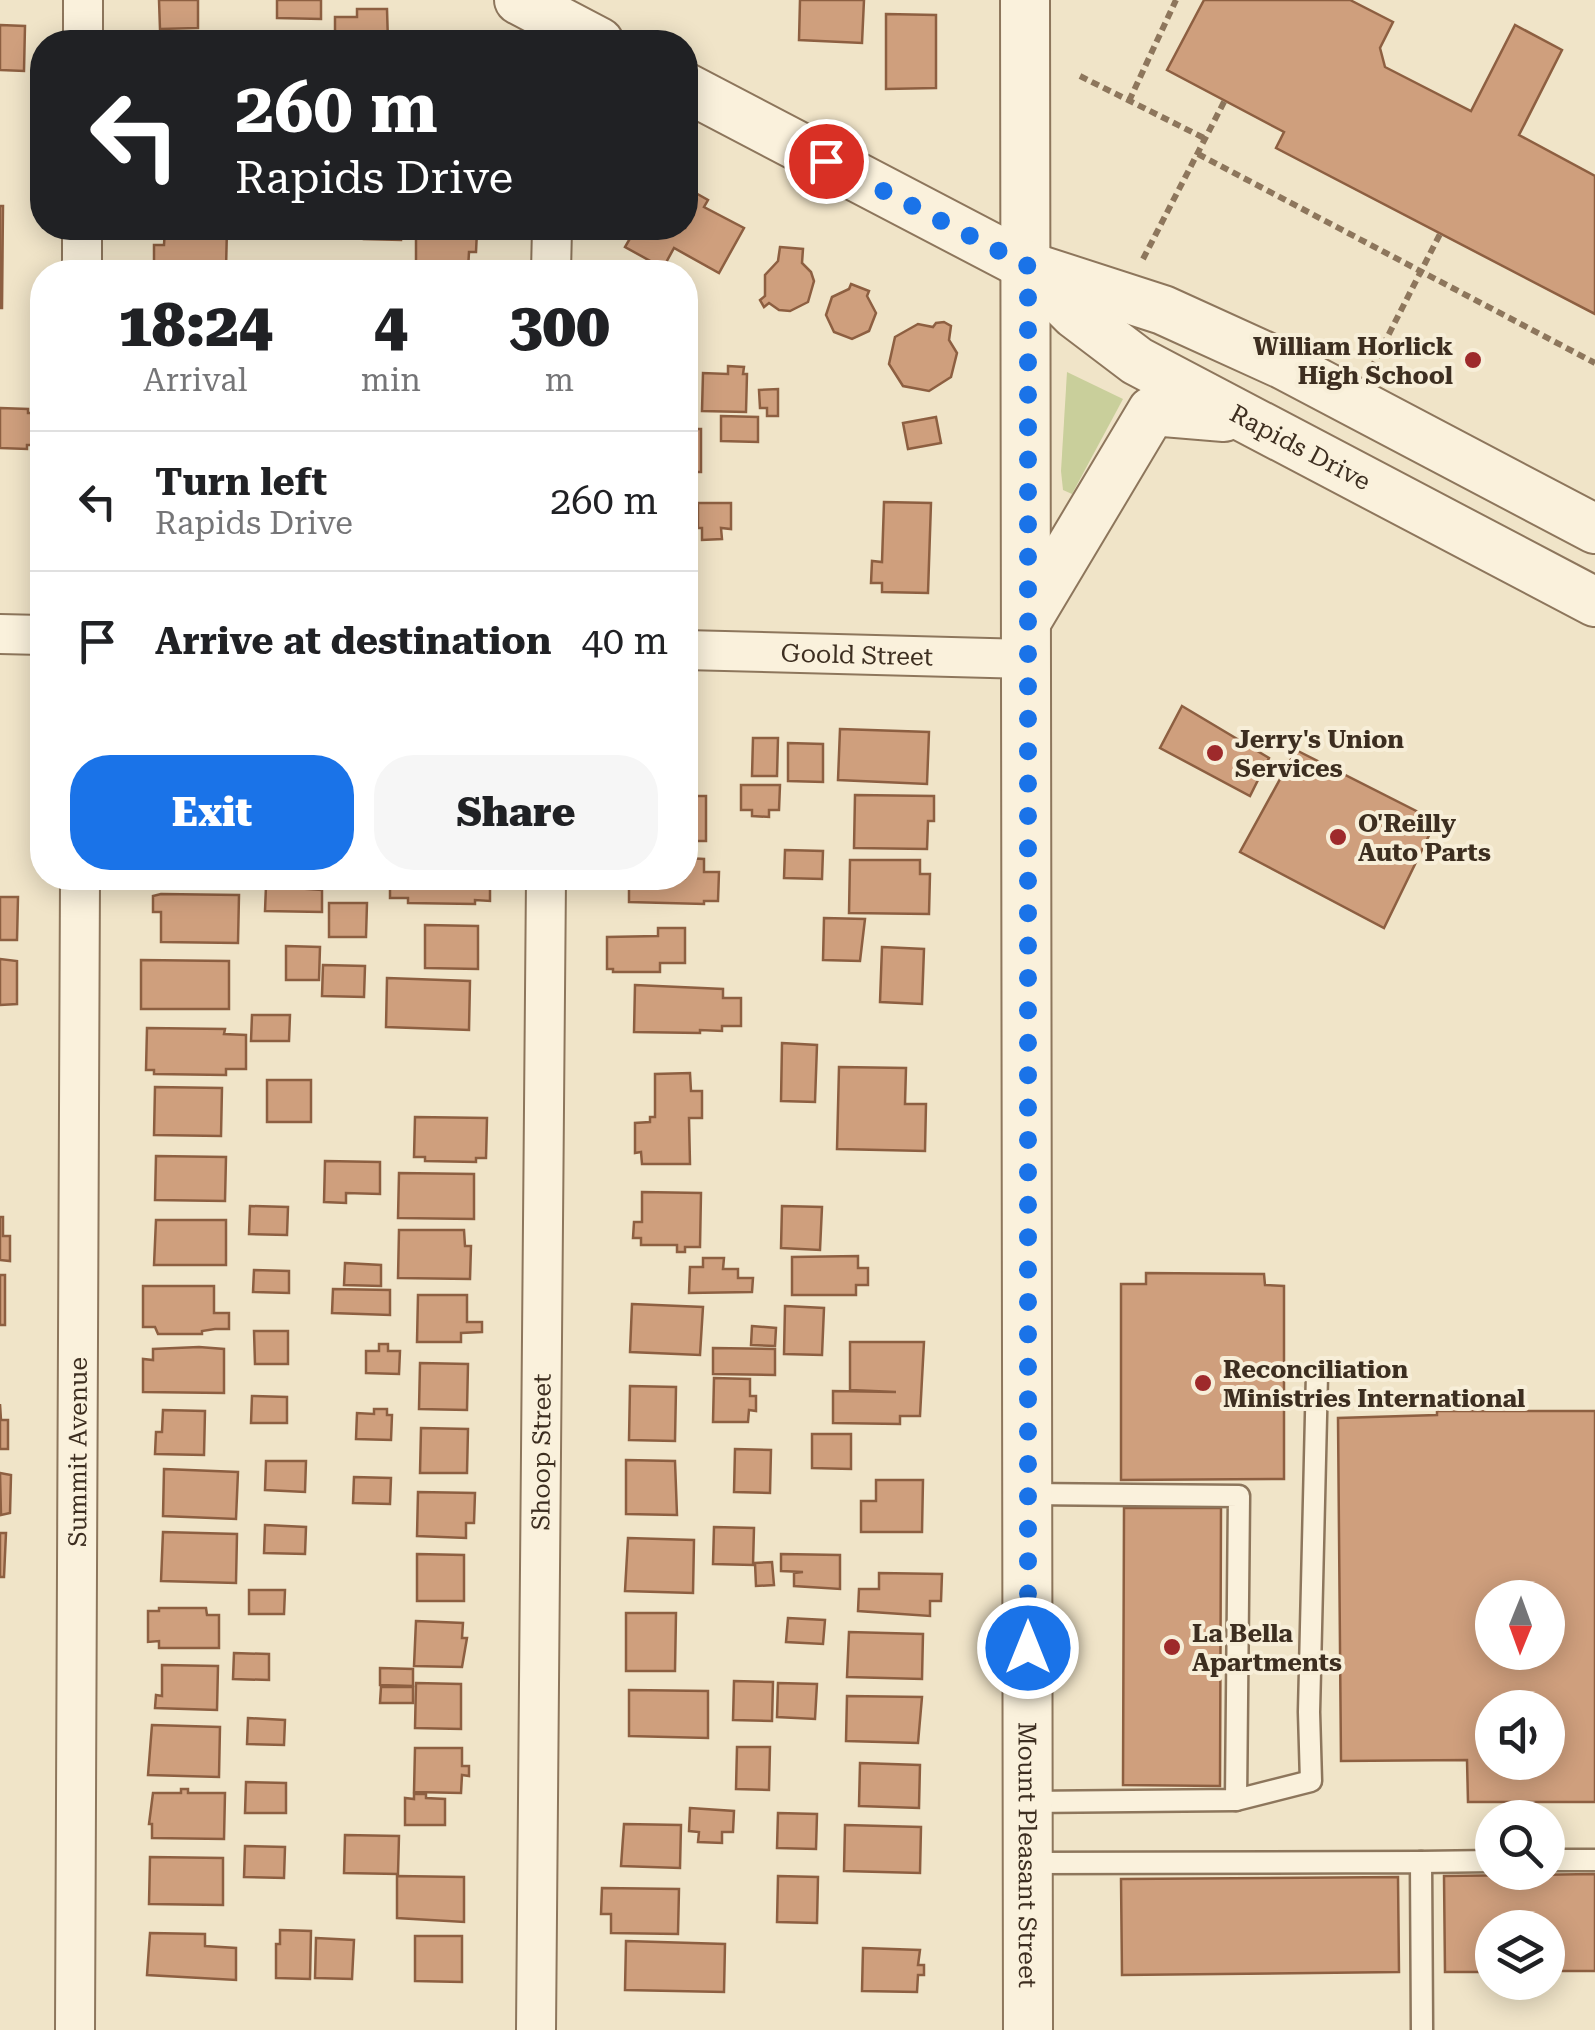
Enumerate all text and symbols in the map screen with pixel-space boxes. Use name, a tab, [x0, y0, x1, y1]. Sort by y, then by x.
text: 260 m	[235, 67, 438, 149]
icon: left	[70, 70, 200, 200]
pin	[784, 119, 869, 204]
icon: arrive	[799, 134, 854, 189]
text: Rapids Drive	[235, 151, 513, 204]
text: 18:24	[118, 290, 273, 361]
text: 4	[374, 290, 408, 361]
text: 300	[509, 290, 610, 361]
place label: William Horlick High School	[1253, 332, 1453, 390]
marker: William Horlick High School	[1462, 349, 1484, 371]
text: Arrival	[143, 361, 247, 399]
text: min	[361, 361, 421, 399]
text: m	[545, 361, 574, 399]
street label: Rapids Drive	[1225, 398, 1376, 496]
text: Turn left	[155, 460, 327, 504]
icon: left	[70, 474, 125, 529]
text: 260 m	[550, 479, 658, 523]
text: Rapids Drive	[155, 504, 353, 542]
icon: arrive	[70, 614, 125, 669]
text: Arrive at destination	[155, 619, 551, 663]
text: 40 m	[581, 619, 668, 663]
street label: Goold Street	[780, 638, 934, 671]
place label: Jerry's Union Services	[1235, 725, 1404, 783]
marker: Jerry's Union Services	[1204, 742, 1226, 764]
button: Exit	[70, 755, 354, 870]
button: Share	[374, 755, 658, 870]
place label: O'Reilly Auto Parts	[1358, 809, 1491, 867]
marker: O'Reilly Auto Parts	[1327, 826, 1349, 848]
place label: Reconciliation Ministries International	[1223, 1355, 1525, 1413]
street label: Summit Avenue	[63, 1357, 92, 1547]
marker: Reconciliation Ministries International	[1192, 1372, 1214, 1394]
street label: Shoop Street	[526, 1373, 556, 1531]
north arrow	[1475, 1580, 1565, 1670]
map controls	[1475, 1580, 1565, 2000]
position arrow	[976, 1596, 1080, 1700]
place label: La Bella Apartments	[1192, 1619, 1342, 1677]
marker: La Bella Apartments	[1161, 1636, 1183, 1658]
button: sound	[1475, 1690, 1565, 1780]
street label: Mount Pleasant Street	[1013, 1722, 1042, 1988]
button: search	[1475, 1800, 1565, 1890]
button: layers	[1475, 1910, 1565, 2000]

